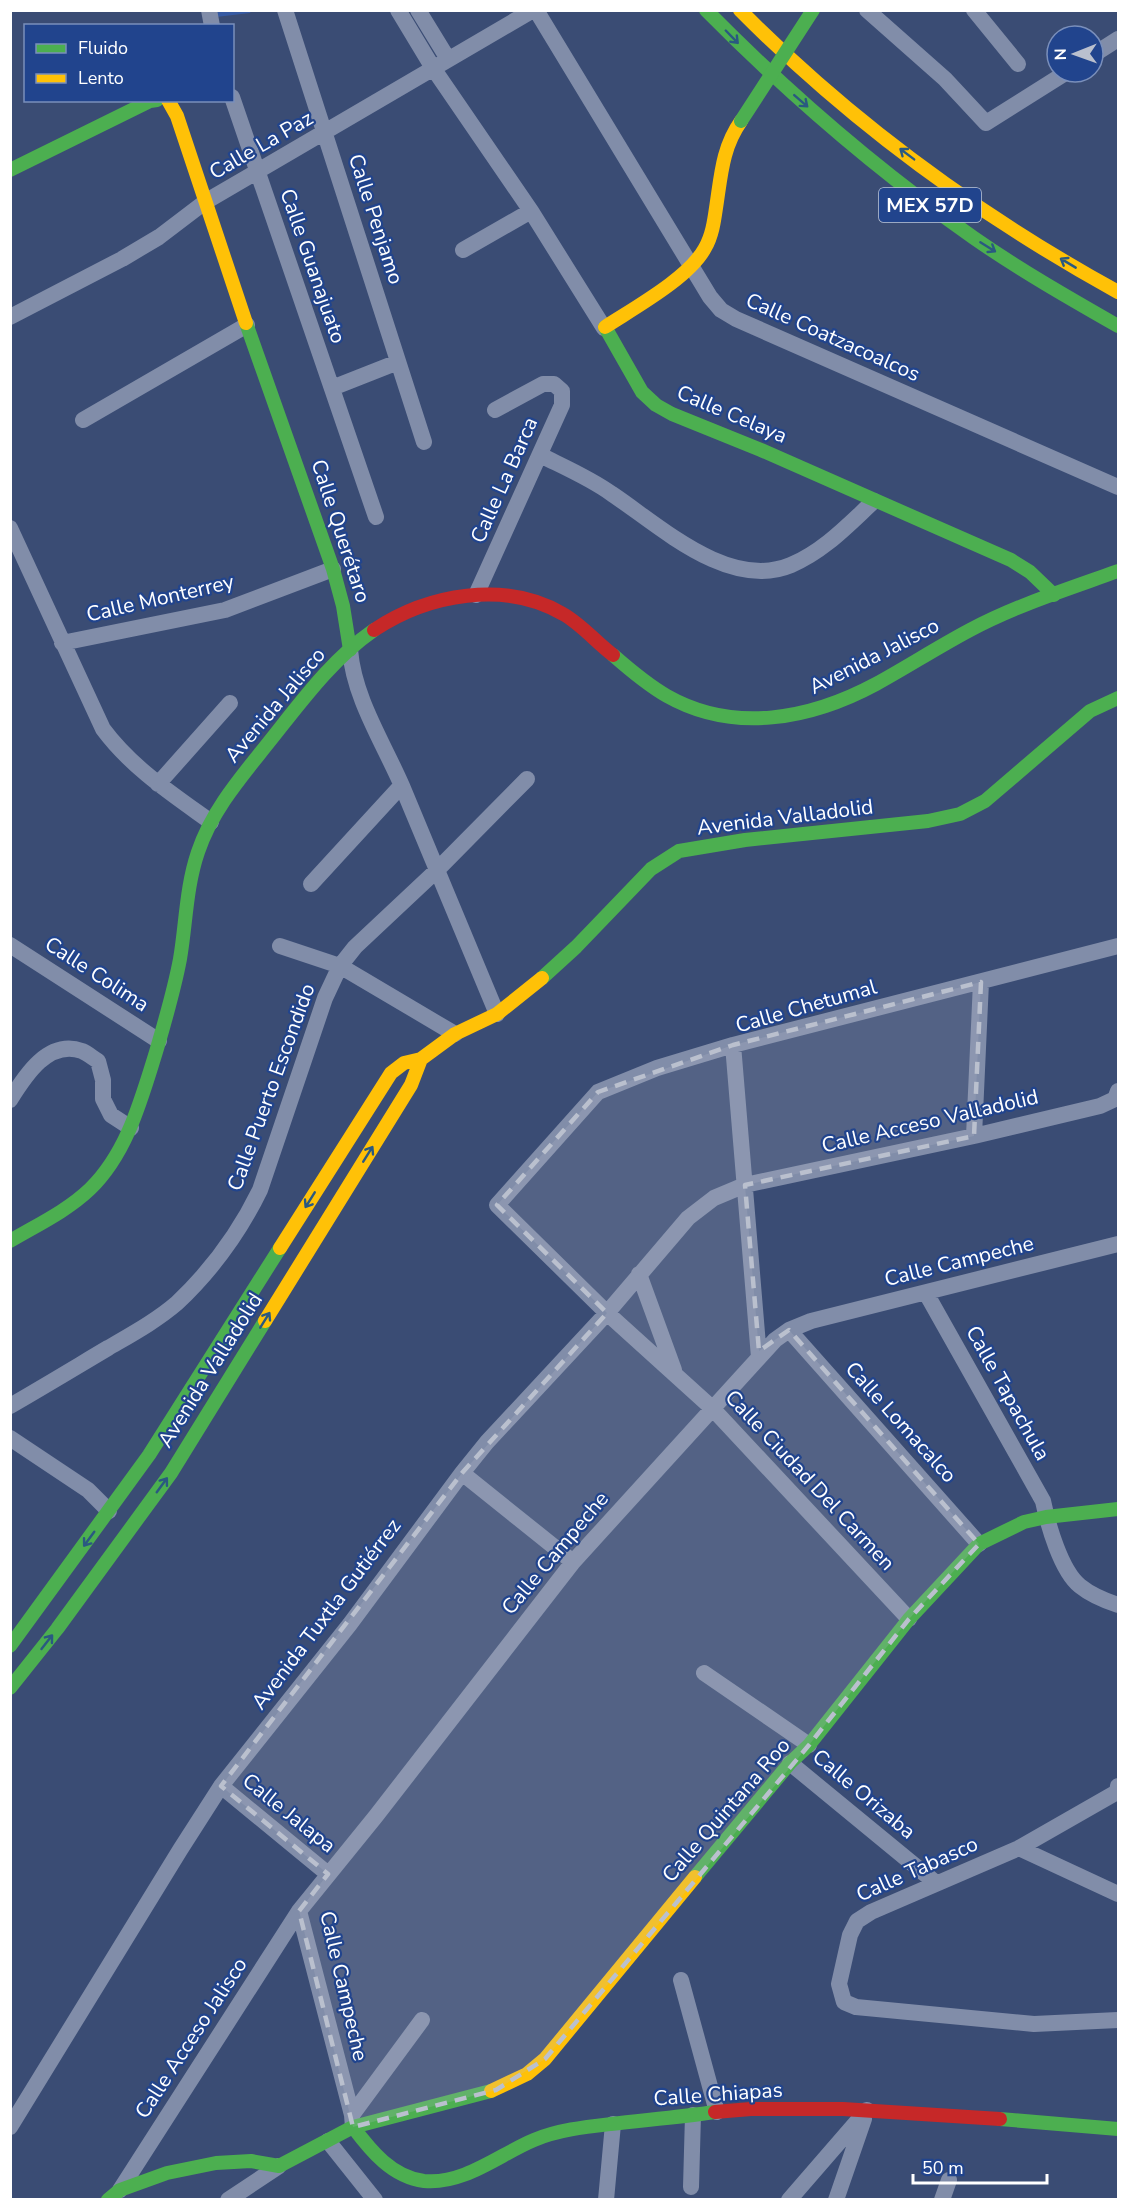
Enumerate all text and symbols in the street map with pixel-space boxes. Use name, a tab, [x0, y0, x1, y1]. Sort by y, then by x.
legend	[24, 24, 234, 102]
north arrow	[1045, 24, 1105, 84]
one-way arrow	[724, 29, 739, 44]
text: Fluido	[78, 36, 128, 60]
text: N	[1050, 48, 1072, 60]
text: Lento	[78, 66, 124, 90]
one-way arrow	[793, 94, 808, 108]
street label: Calle La Paz	[204, 104, 318, 186]
one-way arrow	[899, 148, 915, 160]
street label: Calle Penjamo	[342, 150, 410, 288]
street label: Calle Guanajuato	[273, 185, 353, 347]
road number: MEX 57D	[879, 188, 981, 222]
one-way arrow	[979, 241, 996, 253]
one-way arrow	[1060, 257, 1077, 269]
street label: Calle Coatzacoalcos	[741, 286, 925, 388]
street label: Calle Celaya	[673, 378, 791, 450]
street label: Calle La Barca	[464, 413, 544, 547]
street label: Calle Querétaro	[305, 456, 377, 606]
street label: Calle Monterrey	[84, 567, 237, 629]
street label: Avenida Jalisco	[804, 611, 944, 701]
street label: Avenida Jalisco	[218, 641, 332, 769]
street label: Avenida Valladolid	[695, 792, 875, 842]
street label: Calle Colima	[39, 930, 155, 1018]
street label: Calle Chetumal	[732, 972, 881, 1040]
street label: Calle Puerto Escondido	[220, 979, 322, 1195]
street label: Calle Acceso Valladolid	[819, 1082, 1041, 1160]
one-way arrow	[363, 1146, 375, 1163]
one-way arrow	[304, 1191, 316, 1208]
street label: Calle Campeche	[881, 1229, 1037, 1293]
street label: Avenida Valladolid	[151, 1287, 269, 1453]
one-way arrow	[260, 1312, 272, 1329]
street label: Calle Tapachula	[959, 1321, 1057, 1465]
street label: Calle Lomacalco	[839, 1355, 963, 1489]
street label: Calle Ciudad Del Carmen	[719, 1384, 901, 1576]
one-way arrow	[156, 1478, 168, 1494]
street label: Calle Campeche	[495, 1485, 615, 1621]
street label: Avenida Tuxtla Gutiérrez	[245, 1513, 407, 1715]
one-way arrow	[83, 1530, 95, 1547]
one-way arrow	[40, 1635, 53, 1651]
street label: Calle Quintana Roo	[656, 1732, 796, 1888]
street label: Calle Orizaba	[807, 1743, 921, 1845]
street label: Calle Jalapa	[236, 1767, 342, 1859]
street label: Calle Tabasco	[852, 1830, 982, 1908]
street label: Calle Campeche	[313, 1908, 375, 2064]
street label: Calle Acceso Jalisco	[128, 1952, 254, 2124]
street label: Calle Chiapas	[653, 2076, 783, 2112]
scale bar	[913, 2147, 1046, 2185]
text: 50 m	[922, 2156, 964, 2180]

